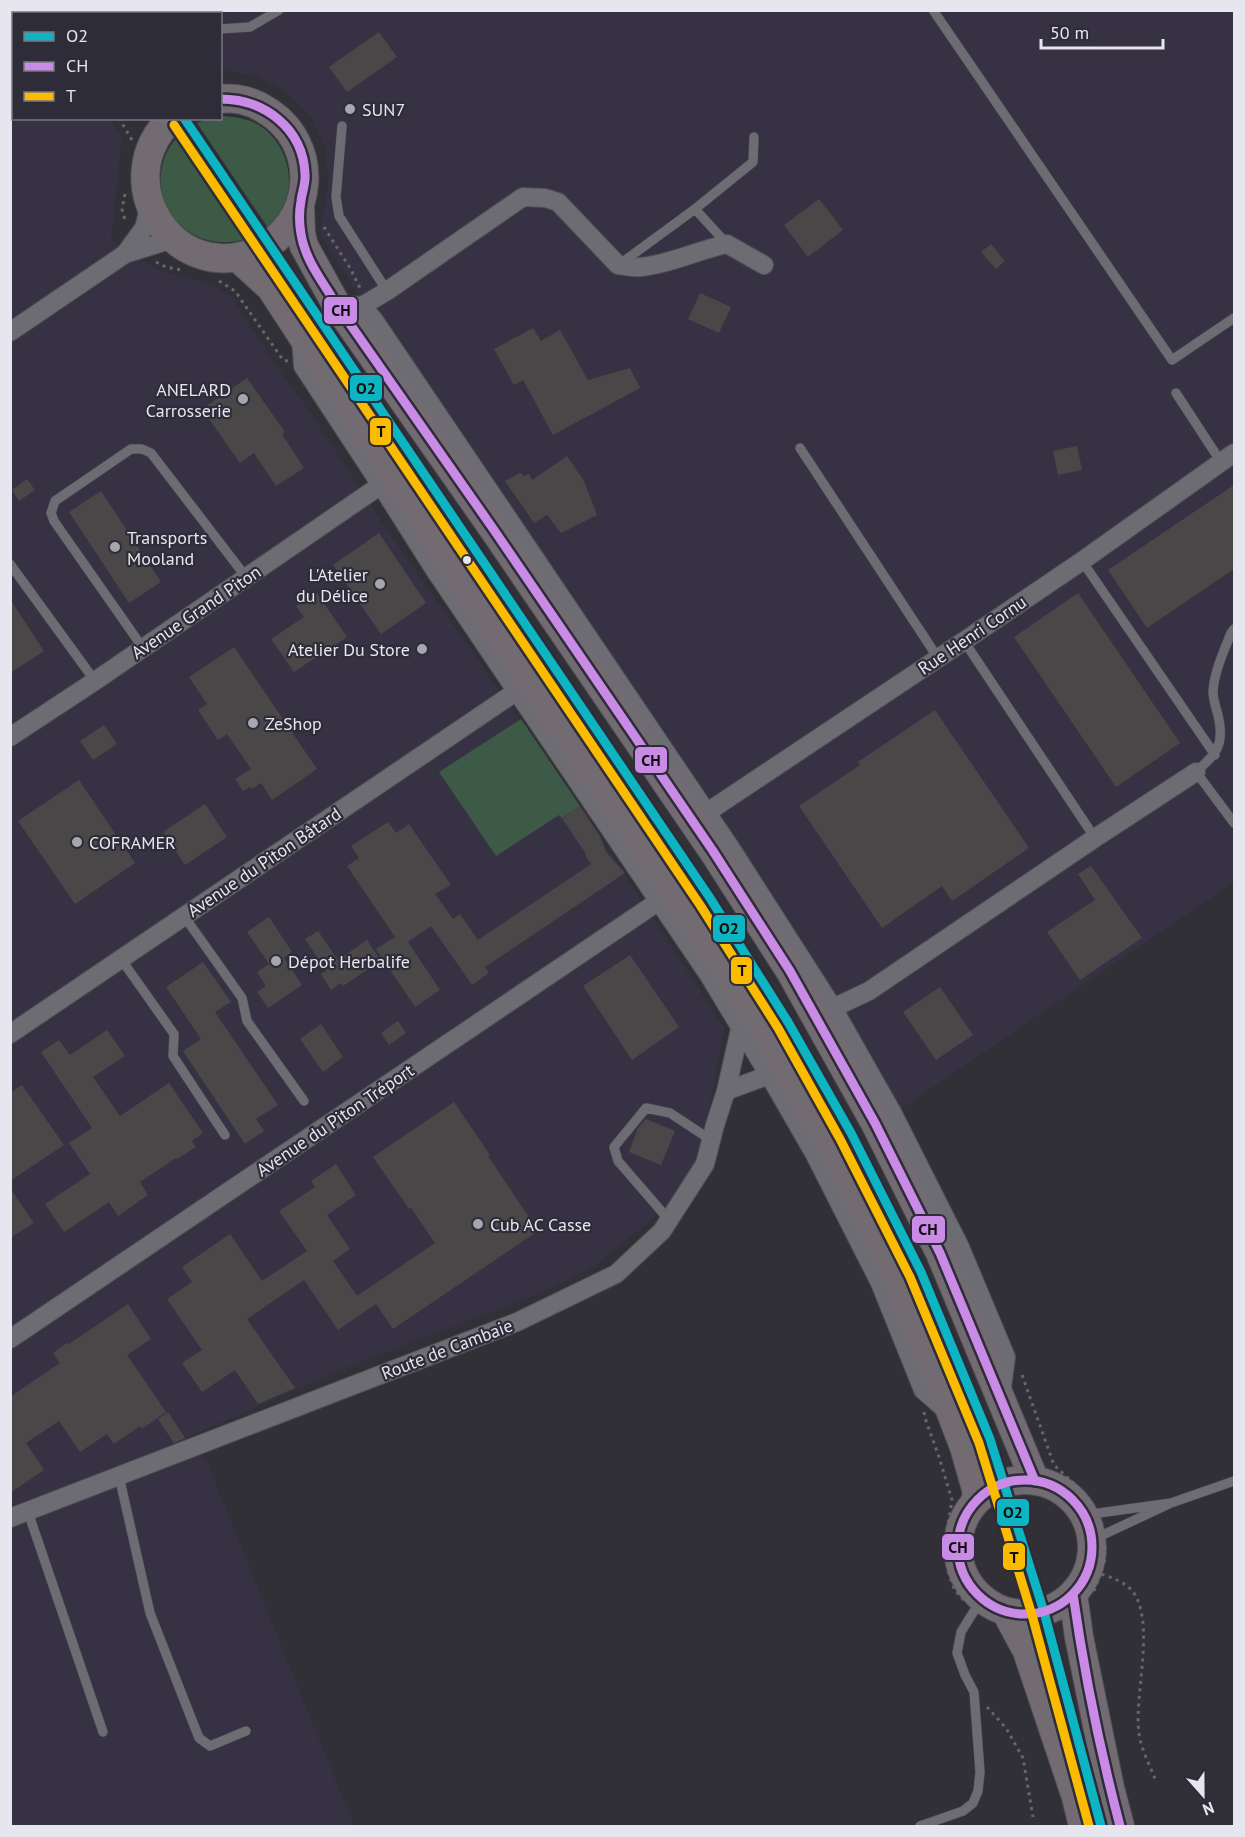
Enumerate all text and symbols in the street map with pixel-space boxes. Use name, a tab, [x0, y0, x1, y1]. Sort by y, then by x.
legend	[12, 12, 222, 120]
scale bar	[1041, 12, 1162, 50]
text: 50 m	[1050, 21, 1089, 44]
text: O2	[66, 24, 88, 47]
text: CH	[66, 54, 88, 77]
text: T	[66, 84, 76, 107]
place label: SUN7	[362, 98, 405, 121]
marker: SUN7	[343, 102, 357, 116]
line badge: CH	[323, 296, 358, 325]
text: CH	[331, 300, 351, 320]
line badge: O2	[349, 374, 383, 402]
place label: ANELARD Carrosserie	[146, 378, 231, 422]
text: O2	[356, 378, 376, 398]
marker: ANELARD Carrosserie	[236, 392, 250, 406]
line badge: T	[369, 417, 392, 446]
text: T	[376, 421, 386, 441]
place label: Transports Mooland	[127, 526, 207, 570]
marker: Transports Mooland	[108, 540, 122, 554]
unlabelled marker	[461, 554, 473, 566]
street label: Avenue Grand Piton	[127, 560, 265, 664]
place label: L'Atelier du Délice	[296, 563, 368, 607]
marker: L'Atelier du Délice	[373, 577, 387, 591]
street label: Rue Henri Cornu	[913, 590, 1031, 680]
place label: Atelier Du Store	[288, 638, 410, 661]
marker: Atelier Du Store	[415, 642, 429, 656]
place label: ZeShop	[265, 712, 322, 735]
marker: ZeShop	[246, 716, 260, 730]
line badge: CH	[634, 746, 668, 774]
text: CH	[641, 750, 661, 770]
street label: Avenue du Piton Bâtard	[183, 802, 345, 922]
place label: COFRAMER	[89, 831, 176, 854]
marker: COFRAMER	[70, 835, 84, 849]
line badge: O2	[712, 914, 746, 943]
text: O2	[719, 918, 739, 938]
place label: Dépot Herbalife	[288, 950, 410, 973]
marker: Dépot Herbalife	[269, 954, 283, 968]
line badge: T	[730, 956, 753, 985]
text: T	[737, 960, 747, 980]
street label: Avenue du Piton Tréport	[252, 1059, 418, 1181]
place label: Cub AC Casse	[490, 1213, 591, 1236]
line badge: CH	[911, 1215, 946, 1244]
marker: Cub AC Casse	[471, 1217, 485, 1231]
text: CH	[918, 1219, 938, 1239]
street label: Route de Cambaie	[378, 1313, 516, 1385]
line badge: O2	[996, 1498, 1030, 1527]
text: O2	[1003, 1502, 1023, 1522]
line badge: CH	[941, 1533, 975, 1561]
text: CH	[948, 1537, 968, 1557]
line badge: T	[1002, 1542, 1026, 1571]
text: T	[1009, 1547, 1019, 1567]
north arrow	[1173, 1765, 1233, 1825]
text: N	[1200, 1798, 1217, 1820]

